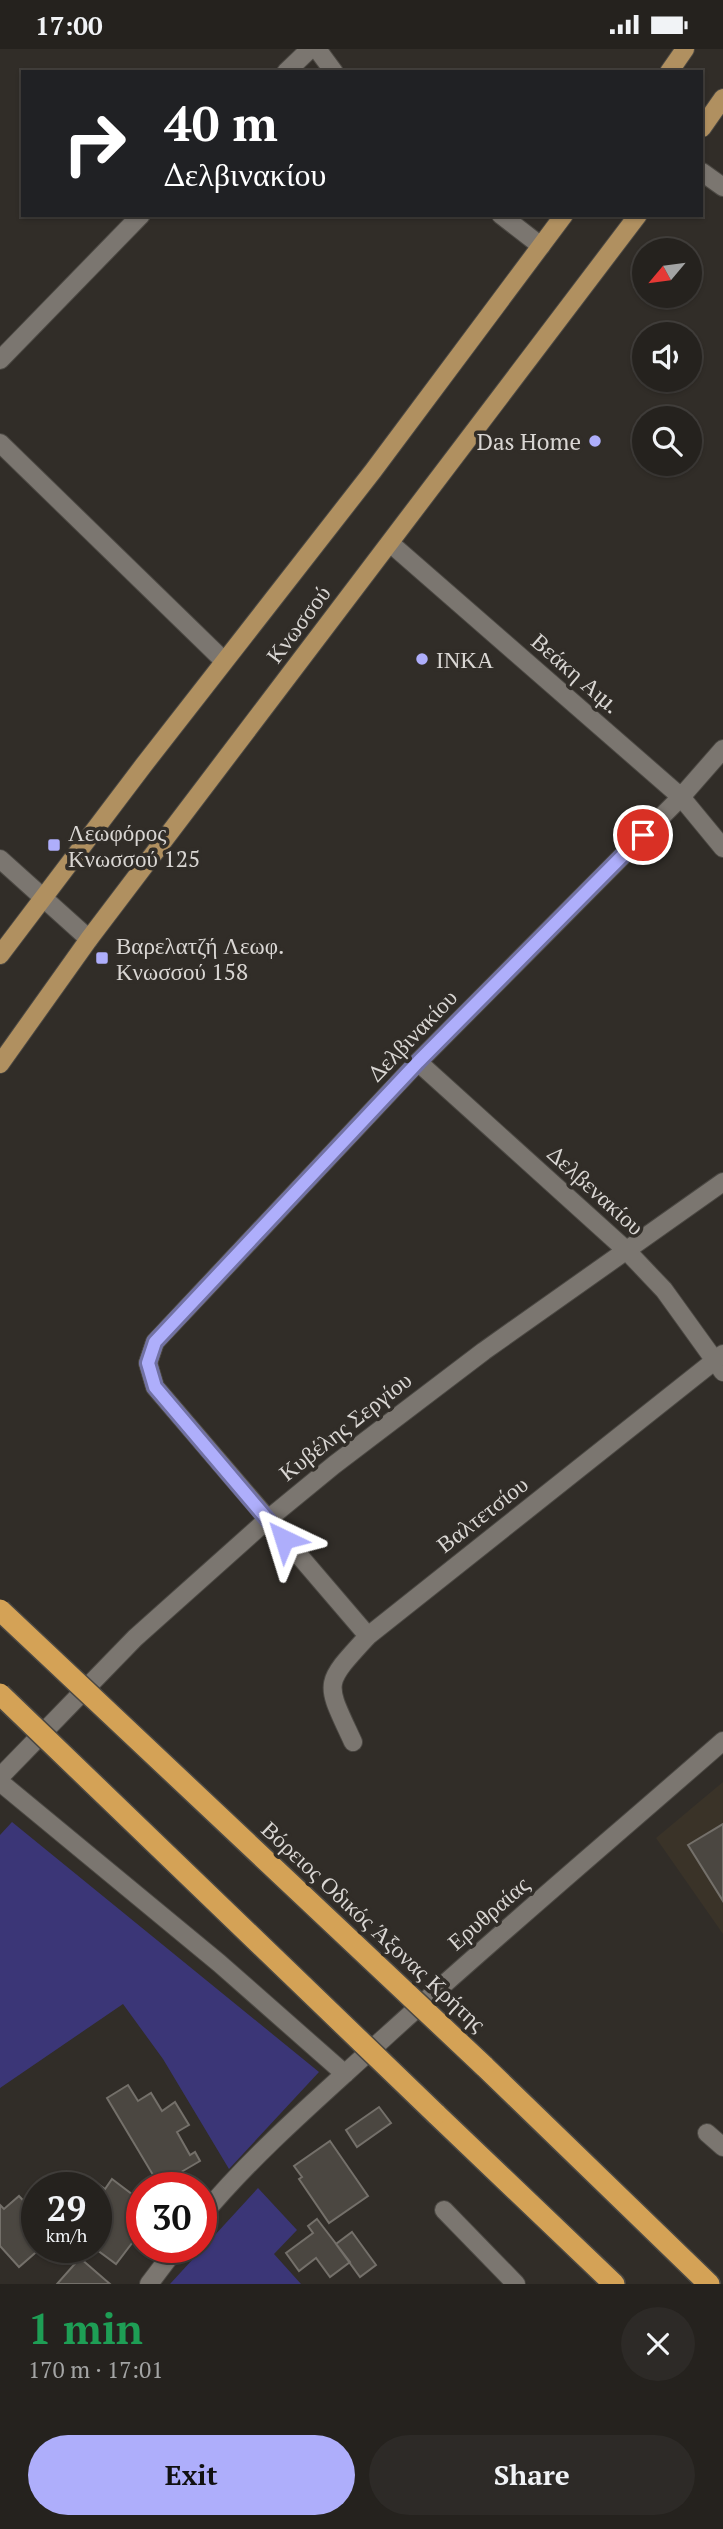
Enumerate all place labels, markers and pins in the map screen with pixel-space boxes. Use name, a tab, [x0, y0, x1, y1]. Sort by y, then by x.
place label: Das Home	[477, 426, 581, 457]
marker: Das Home	[587, 433, 603, 449]
place label: ΙΝΚΑ	[436, 644, 494, 675]
marker: ΙΝΚΑ	[414, 651, 430, 667]
pin	[613, 805, 673, 865]
place label: Λεωφόρος Κνωσσού 125	[68, 817, 200, 874]
marker: Λεωφόρος Κνωσσού 125	[46, 837, 62, 853]
place label: Βαρελατζή Λεωφ. Κνωσσού 158	[116, 930, 284, 987]
marker: Βαρελατζή Λεωφ. Κνωσσού 158	[94, 950, 110, 966]

